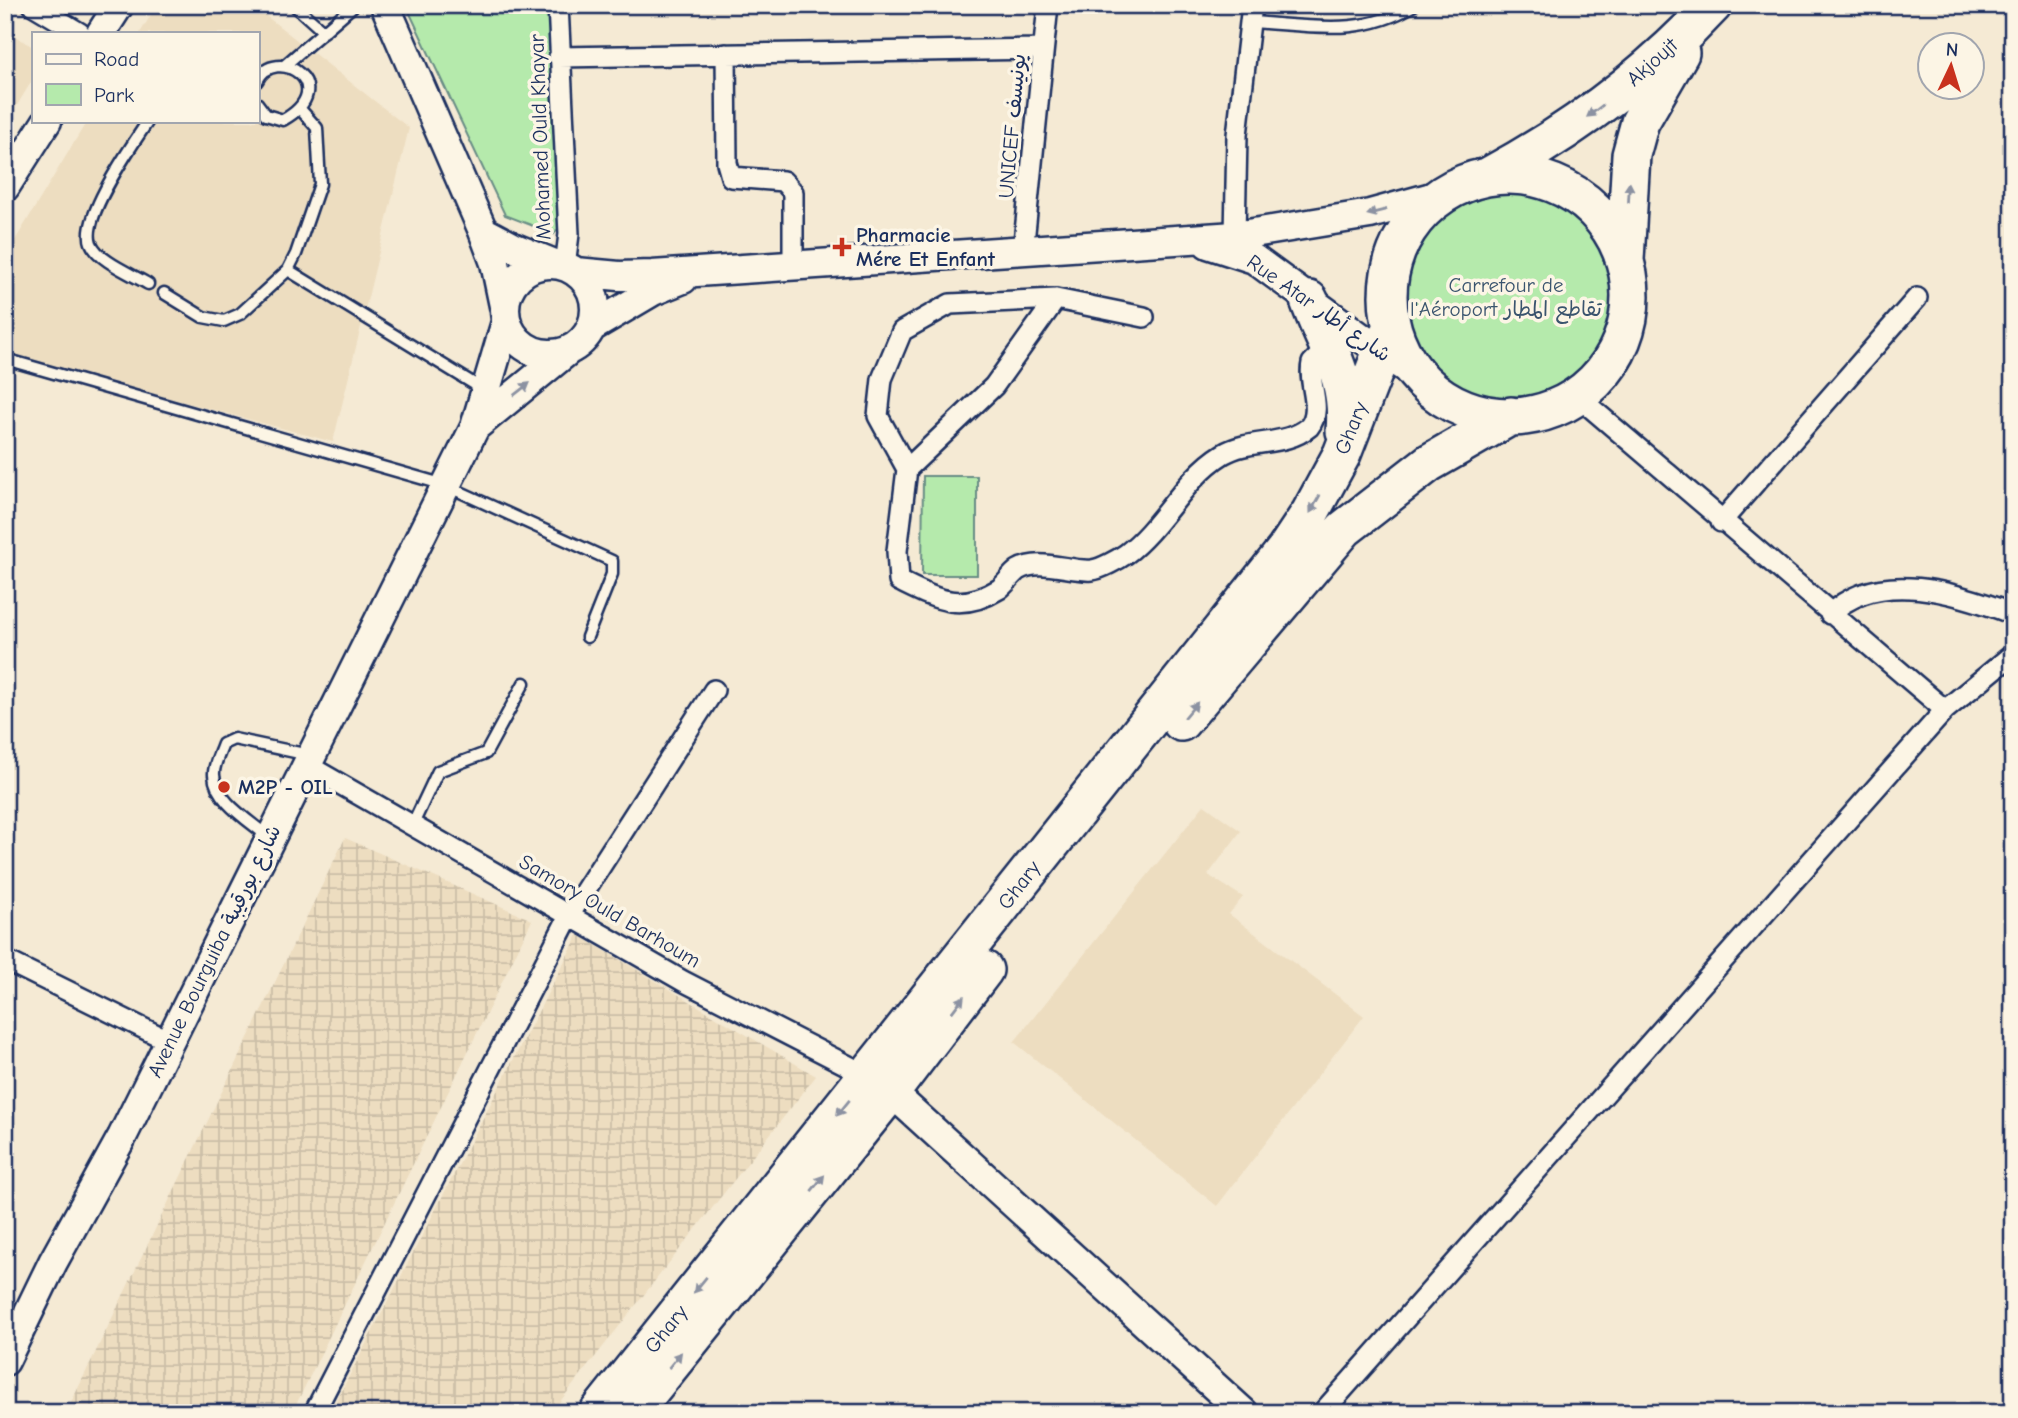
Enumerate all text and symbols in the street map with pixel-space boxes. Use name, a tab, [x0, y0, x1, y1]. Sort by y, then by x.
legend	[32, 32, 259, 122]
street label: Akjoujt	[1622, 32, 1683, 91]
north arrow	[1916, 32, 1986, 102]
street label: Mohamed Ould Khayar	[524, 33, 556, 240]
text: N	[1945, 39, 1959, 61]
text: Road	[94, 47, 139, 71]
street label: UNICEF يونيسف	[994, 53, 1031, 199]
text: Park	[94, 83, 134, 107]
one-way arrow	[1587, 104, 1605, 119]
one-way arrow	[1624, 181, 1635, 203]
one-way arrow	[1366, 207, 1388, 218]
place label: Pharmacie Mére Et Enfant	[856, 223, 996, 271]
marker: Pharmacie Mére Et Enfant	[834, 239, 850, 255]
street label: Rue Atar شارع أطار	[1241, 249, 1396, 369]
park label: Carrefour de l'Aéroport تقاطع المطار	[1410, 273, 1603, 324]
one-way arrow	[513, 381, 531, 396]
street label: Ghary	[1330, 398, 1373, 458]
one-way arrow	[1309, 495, 1321, 514]
one-way arrow	[1183, 701, 1199, 719]
place label: M2P - OIL	[238, 775, 333, 799]
marker: M2P - OIL	[216, 779, 232, 795]
street label: Avenue Bourguiba شارع بورقيبة	[142, 821, 288, 1082]
street label: Samory Ould Barhoum	[515, 849, 705, 973]
street label: Ghary	[993, 856, 1046, 914]
one-way arrow	[951, 995, 966, 1013]
one-way arrow	[836, 1099, 851, 1117]
one-way arrow	[811, 1174, 826, 1192]
one-way arrow	[693, 1276, 708, 1294]
street label: Ghary	[639, 1300, 693, 1358]
one-way arrow	[667, 1351, 682, 1368]

